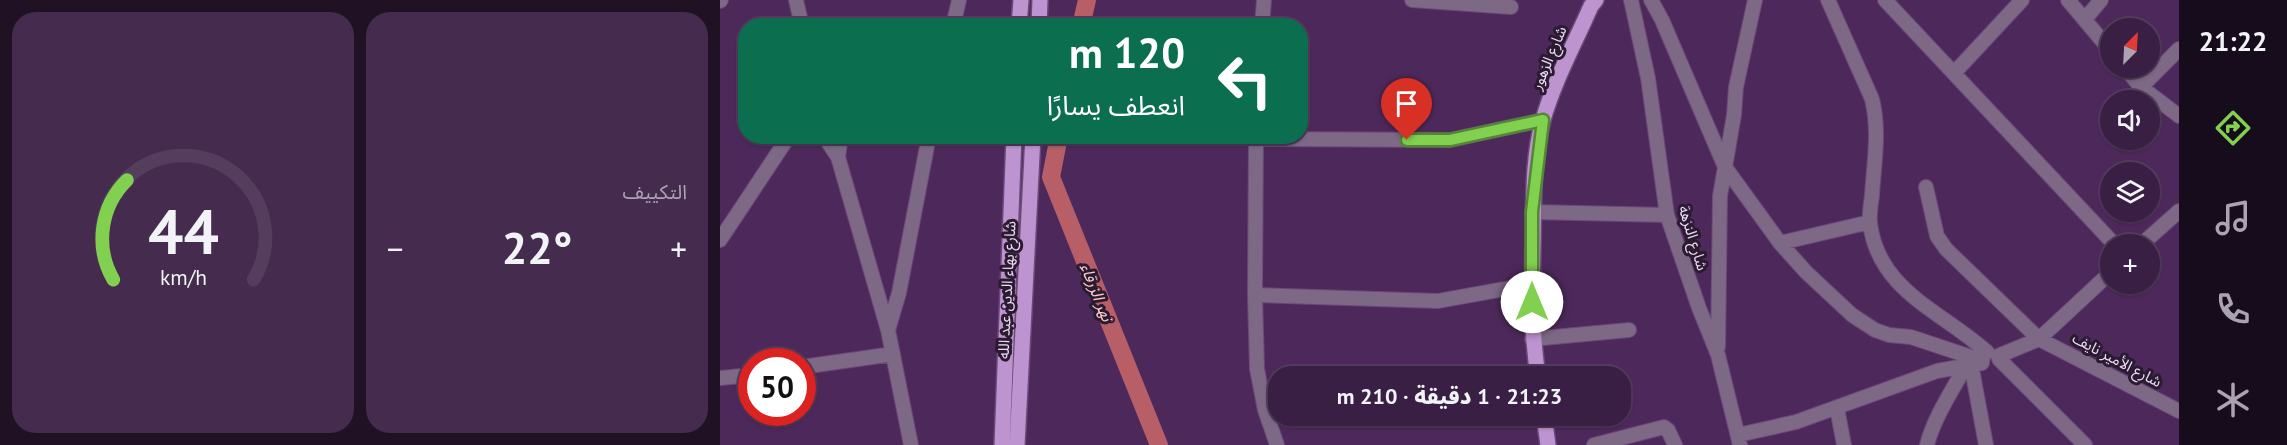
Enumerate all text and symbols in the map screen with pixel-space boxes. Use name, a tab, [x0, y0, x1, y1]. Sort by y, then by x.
north arrow	[2100, 18, 2160, 78]
map controls	[2100, 18, 2160, 294]
street label: شارع الزهور	[1526, 23, 1573, 95]
text: 21:22	[2199, 24, 2267, 58]
text: 120 m	[1069, 25, 1185, 80]
icon: left	[1206, 42, 1284, 120]
pin	[1381, 78, 1432, 140]
icon: arrive	[1390, 87, 1423, 120]
text: انعطف يسارًا	[1047, 88, 1185, 122]
button: sound	[2100, 90, 2160, 150]
icon: directions	[2212, 107, 2254, 149]
button: layers	[2100, 162, 2160, 222]
text: التكييف	[623, 179, 687, 205]
text: 44	[148, 190, 218, 271]
icon: music	[2212, 197, 2254, 239]
street label: شارع النزهة	[1672, 203, 1712, 274]
text: 22°	[502, 218, 572, 276]
street label: شارع بهاء الدين عبد الله	[993, 220, 1023, 360]
text: −	[387, 227, 404, 270]
text: +	[670, 227, 687, 270]
button: +	[2100, 234, 2160, 294]
water label: نهر الزرقاء	[1076, 260, 1118, 325]
text: km/h	[159, 263, 206, 291]
position arrow	[1500, 270, 1564, 334]
icon: phone	[2212, 288, 2254, 330]
street label: شارع الأمير نايف	[2068, 328, 2165, 394]
speed limit sign: 50	[738, 348, 816, 426]
icon: climate	[2212, 379, 2254, 421]
text: 21:23 · 1 دقيقة · 210 m	[1337, 382, 1562, 410]

